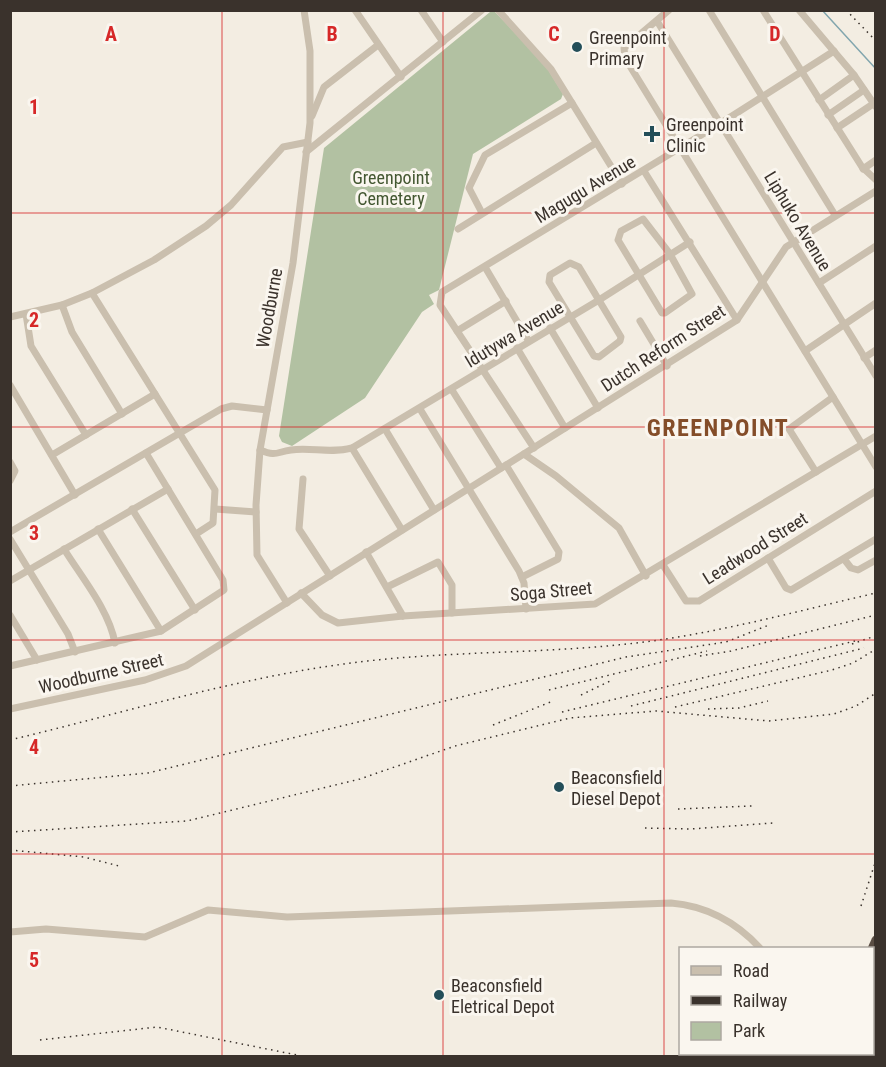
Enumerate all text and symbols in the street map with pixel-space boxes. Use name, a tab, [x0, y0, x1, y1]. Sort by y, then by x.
text: A	[105, 22, 117, 46]
text: B	[326, 22, 338, 46]
text: C	[548, 22, 560, 46]
text: D	[769, 22, 781, 46]
place label: Greenpoint Primary	[589, 27, 667, 69]
marker: Greenpoint Primary	[570, 40, 584, 54]
text: 1	[29, 95, 39, 119]
place label: Greenpoint Clinic	[666, 114, 744, 156]
marker: Greenpoint Clinic	[643, 125, 661, 143]
street label: Magugu Avenue	[531, 151, 639, 227]
park label: Greenpoint Cemetery	[352, 167, 430, 209]
street label: Liphuko Avenue	[760, 168, 836, 274]
street label: Woodburne	[252, 266, 286, 350]
street label: Idutywa Avenue	[461, 296, 567, 372]
street label: Dutch Reform Street	[597, 300, 729, 396]
text: 2	[29, 308, 39, 332]
district label: GREENPOINT	[647, 414, 789, 442]
street label: Leadwood Street	[699, 507, 811, 589]
text: 3	[29, 521, 39, 545]
street label: Soga Street	[509, 577, 593, 605]
street label: Woodburne Street	[37, 648, 165, 698]
text: 4	[29, 735, 39, 759]
place label: Beaconsfield Diesel Depot	[571, 767, 663, 809]
marker: Beaconsfield Diesel Depot	[552, 780, 566, 794]
legend	[679, 947, 874, 1055]
text: 5	[29, 948, 39, 972]
text: Road	[733, 960, 769, 981]
place label: Beaconsfield Eletrical Depot	[451, 975, 555, 1017]
marker: Beaconsfield Eletrical Depot	[432, 988, 446, 1002]
text: Railway	[733, 990, 788, 1011]
text: Park	[733, 1020, 765, 1041]

